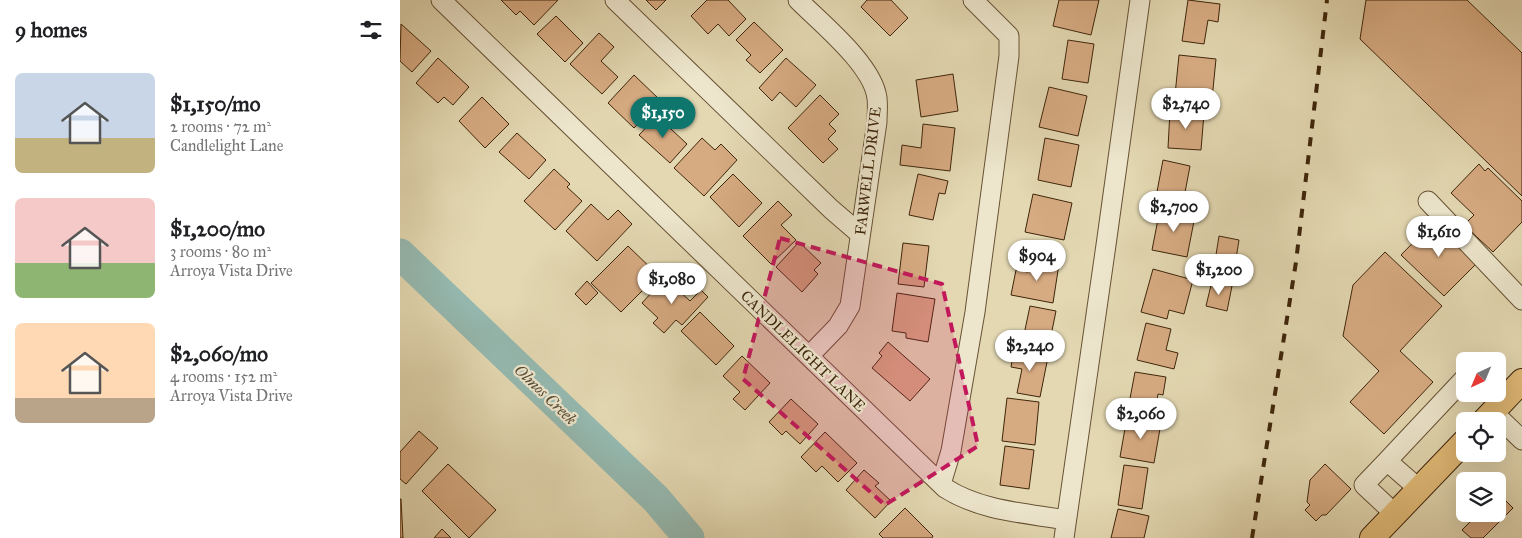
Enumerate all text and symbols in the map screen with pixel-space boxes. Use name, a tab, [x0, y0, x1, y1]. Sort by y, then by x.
icon: filters	[357, 16, 385, 44]
text: 9 homes	[15, 17, 87, 43]
pin: $2,740	[1145, 88, 1227, 130]
text: $1,150/mo	[170, 91, 260, 117]
icon: home	[55, 93, 115, 153]
text: $2,740	[1162, 94, 1210, 113]
pin: $1,150	[622, 96, 704, 139]
text: $1,150	[641, 103, 685, 122]
street label: FARWELL DRIVE	[851, 105, 885, 236]
text: 2 rooms · 72 m²	[170, 117, 271, 136]
text: Candlelight Lane	[170, 136, 283, 155]
pin: $2,700	[1133, 190, 1215, 233]
text: $2,700	[1150, 197, 1198, 216]
text: $1,200/mo	[170, 216, 265, 242]
pin: $1,610	[1398, 216, 1480, 258]
icon: home	[55, 218, 115, 278]
text: $1,610	[1417, 222, 1461, 241]
pin: $904	[1007, 240, 1067, 282]
text: 3 rooms · 80 m²	[170, 242, 271, 261]
text: $904	[1019, 246, 1055, 265]
pin: $1,200	[1178, 254, 1260, 296]
text: $1,200	[1196, 260, 1242, 279]
text: Arroya Vista Drive	[170, 261, 293, 280]
pin: $1,080	[631, 262, 713, 305]
text: $1,080	[648, 269, 696, 288]
street label: CANDLELIGHT LANE	[737, 287, 869, 415]
pin: $2,240	[989, 330, 1071, 372]
text: $2,240	[1006, 336, 1054, 355]
text: $2,060/mo	[170, 341, 268, 367]
icon: home	[55, 343, 115, 403]
north arrow	[1456, 352, 1506, 402]
map controls	[1456, 352, 1506, 522]
water label: Olmos Creek	[511, 360, 581, 428]
text: 4 rooms · 152 m²	[170, 367, 277, 386]
text: Arroya Vista Drive	[170, 386, 293, 405]
pin: $2,060	[1100, 398, 1182, 440]
text: $2,060	[1117, 404, 1165, 423]
button: locate	[1456, 412, 1506, 462]
button: layers	[1456, 472, 1506, 522]

